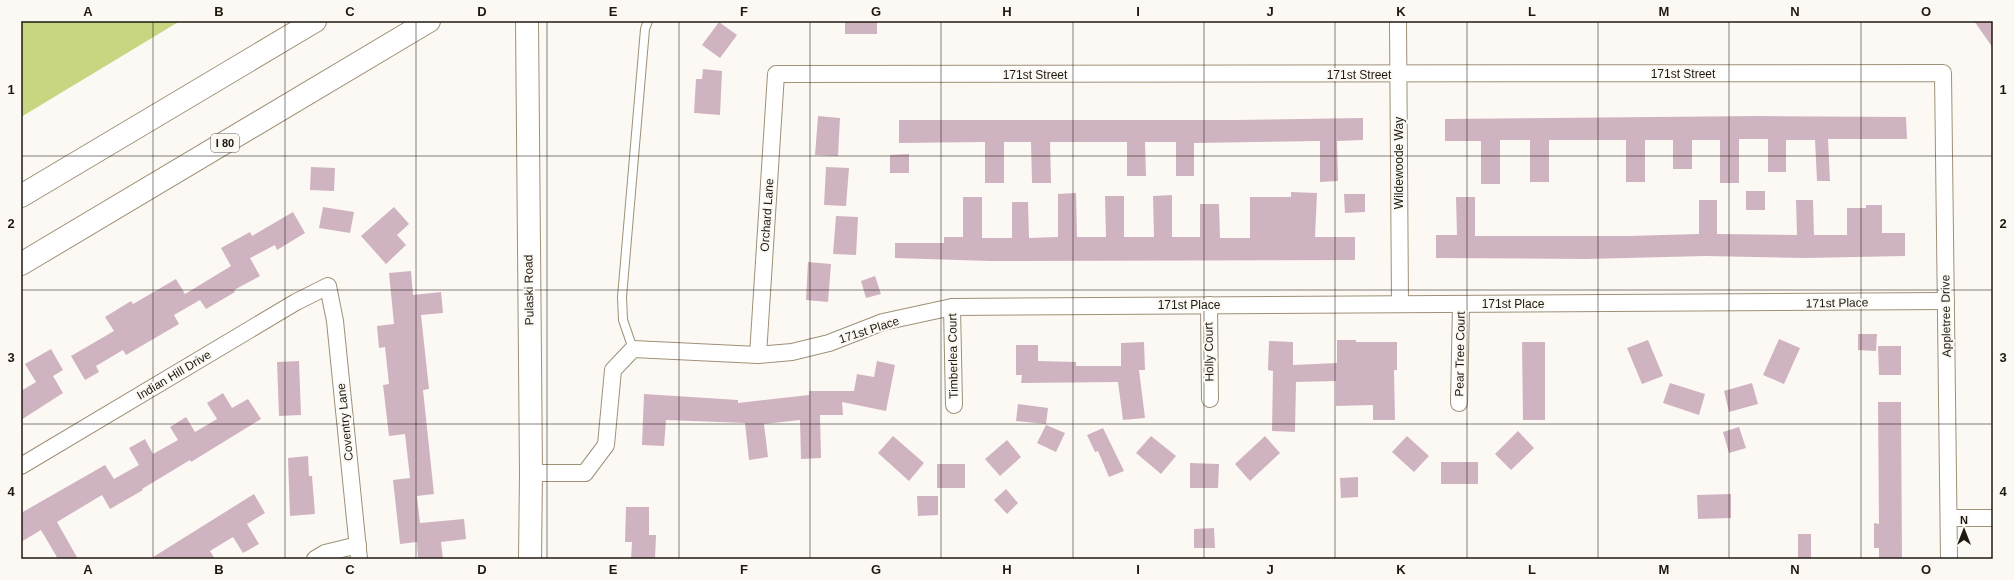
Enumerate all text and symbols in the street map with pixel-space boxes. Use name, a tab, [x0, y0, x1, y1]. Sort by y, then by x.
text: A	[83, 4, 93, 19]
text: B	[214, 4, 224, 19]
text: C	[345, 4, 355, 19]
text: D	[477, 4, 487, 19]
text: E	[609, 4, 618, 19]
text: F	[740, 4, 748, 19]
text: G	[871, 4, 881, 19]
text: H	[1002, 4, 1012, 19]
text: I	[1136, 4, 1140, 19]
text: J	[1266, 4, 1274, 19]
text: K	[1396, 4, 1406, 19]
text: L	[1528, 4, 1536, 19]
text: M	[1659, 4, 1669, 19]
text: N	[1790, 4, 1800, 19]
text: O	[1921, 4, 1931, 19]
street label: 171st Street	[1651, 67, 1716, 81]
street label: 171st Street	[1003, 68, 1068, 82]
street label: 171st Street	[1327, 68, 1392, 82]
text: 1	[7, 82, 15, 97]
text: 1	[1999, 82, 2007, 97]
street label: Wildewoode Way	[1392, 117, 1406, 209]
road number: I 80	[211, 134, 239, 152]
street label: Orchard Lane	[757, 178, 777, 252]
text: 2	[7, 216, 15, 231]
text: 2	[1999, 216, 2007, 231]
street label: Pulaski Road	[521, 255, 537, 325]
street label: Appletree Drive	[1938, 274, 1954, 357]
street label: 171st Place	[1806, 295, 1869, 311]
street label: 171st Place	[1482, 297, 1545, 311]
street label: 171st Place	[1158, 298, 1221, 312]
street label: Pear Tree Court	[1452, 311, 1468, 397]
street label: Timberlea Court	[945, 312, 961, 399]
street label: 171st Place	[837, 314, 901, 346]
street label: Holly Court	[1201, 322, 1217, 382]
street label: Indian Hill Drive	[134, 347, 214, 403]
text: 3	[7, 350, 15, 365]
text: 3	[1999, 350, 2007, 365]
street label: Coventry Lane	[334, 382, 356, 462]
text: 4	[7, 484, 15, 499]
text: 4	[1999, 484, 2007, 499]
north arrow	[1944, 510, 1984, 550]
text: N	[1960, 514, 1968, 526]
text: A	[83, 562, 93, 577]
text: B	[214, 562, 224, 577]
text: C	[345, 562, 355, 577]
text: D	[477, 562, 487, 577]
text: E	[609, 562, 618, 577]
text: F	[740, 562, 748, 577]
text: G	[871, 562, 881, 577]
text: H	[1002, 562, 1012, 577]
text: I	[1136, 562, 1140, 577]
text: J	[1266, 562, 1274, 577]
text: K	[1396, 562, 1406, 577]
text: L	[1528, 562, 1536, 577]
text: M	[1659, 562, 1669, 577]
text: N	[1790, 562, 1800, 577]
text: O	[1921, 562, 1931, 577]

